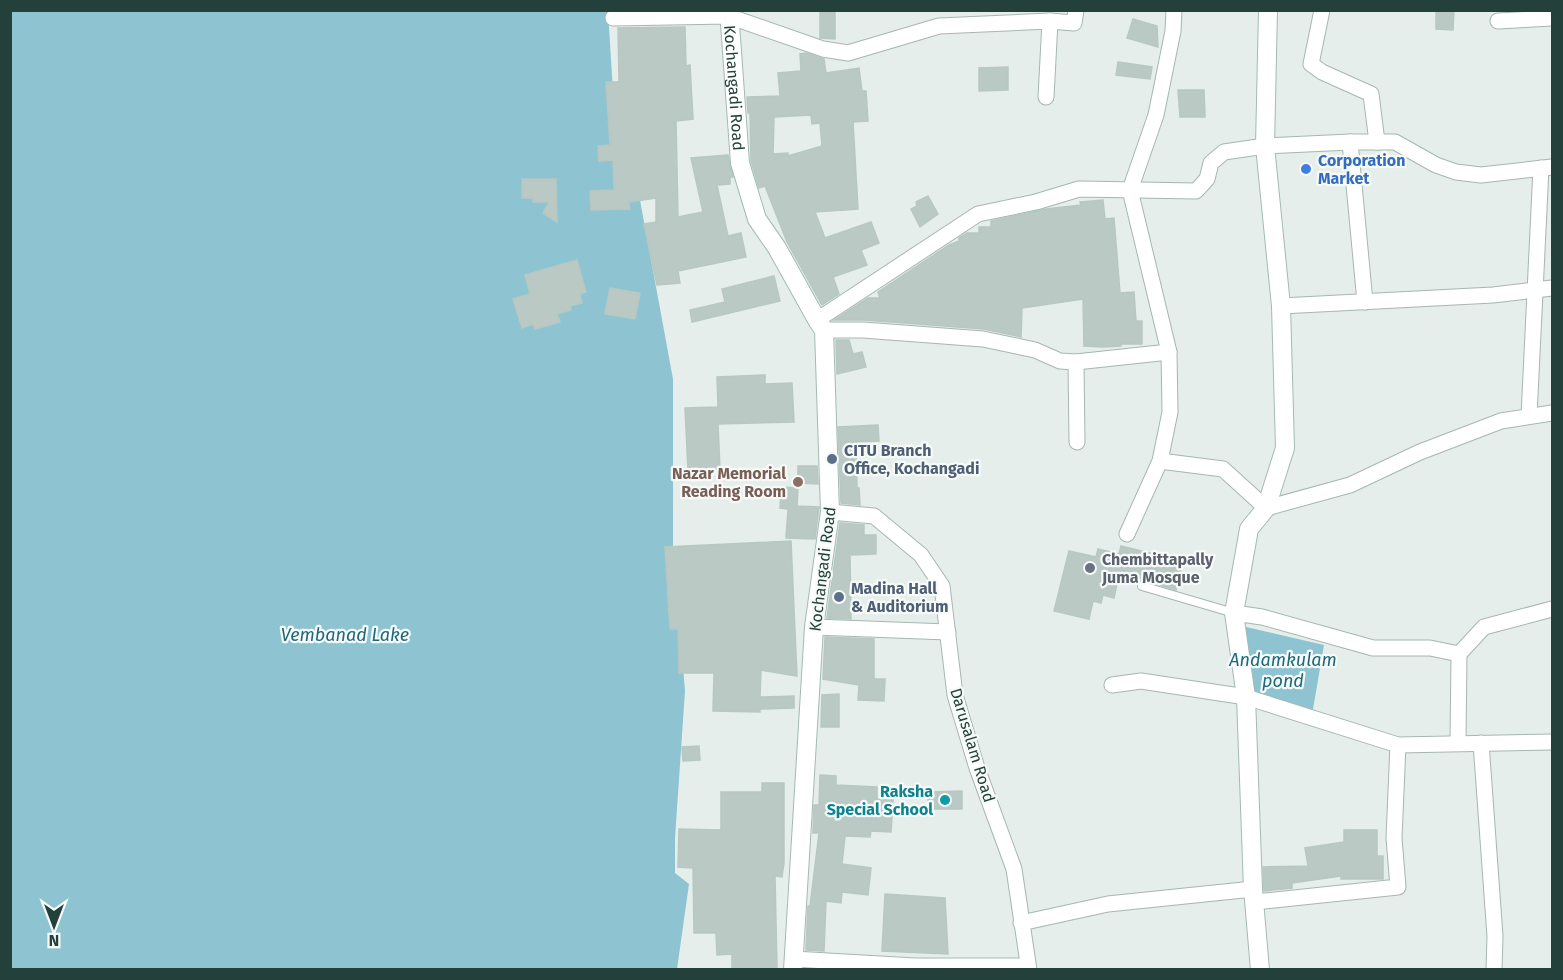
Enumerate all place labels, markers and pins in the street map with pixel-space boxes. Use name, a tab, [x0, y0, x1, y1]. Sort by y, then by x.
place label: Corporation Market	[1318, 151, 1405, 188]
marker: Corporation Market	[1299, 162, 1313, 176]
place label: CITU Branch Office, Kochangadi	[844, 441, 979, 478]
marker: CITU Branch Office, Kochangadi	[825, 452, 839, 466]
place label: Nazar Memorial Reading Room	[672, 464, 786, 501]
marker: Nazar Memorial Reading Room	[791, 475, 805, 489]
place label: Chembittapally Juma Mosque	[1101, 550, 1214, 587]
marker: Chembittapally Juma Mosque	[1083, 561, 1097, 575]
place label: Madina Hall & Auditorium	[851, 579, 949, 616]
marker: Madina Hall & Auditorium	[832, 590, 846, 604]
place label: Raksha Special School	[827, 782, 933, 819]
marker: Raksha Special School	[938, 793, 952, 807]

